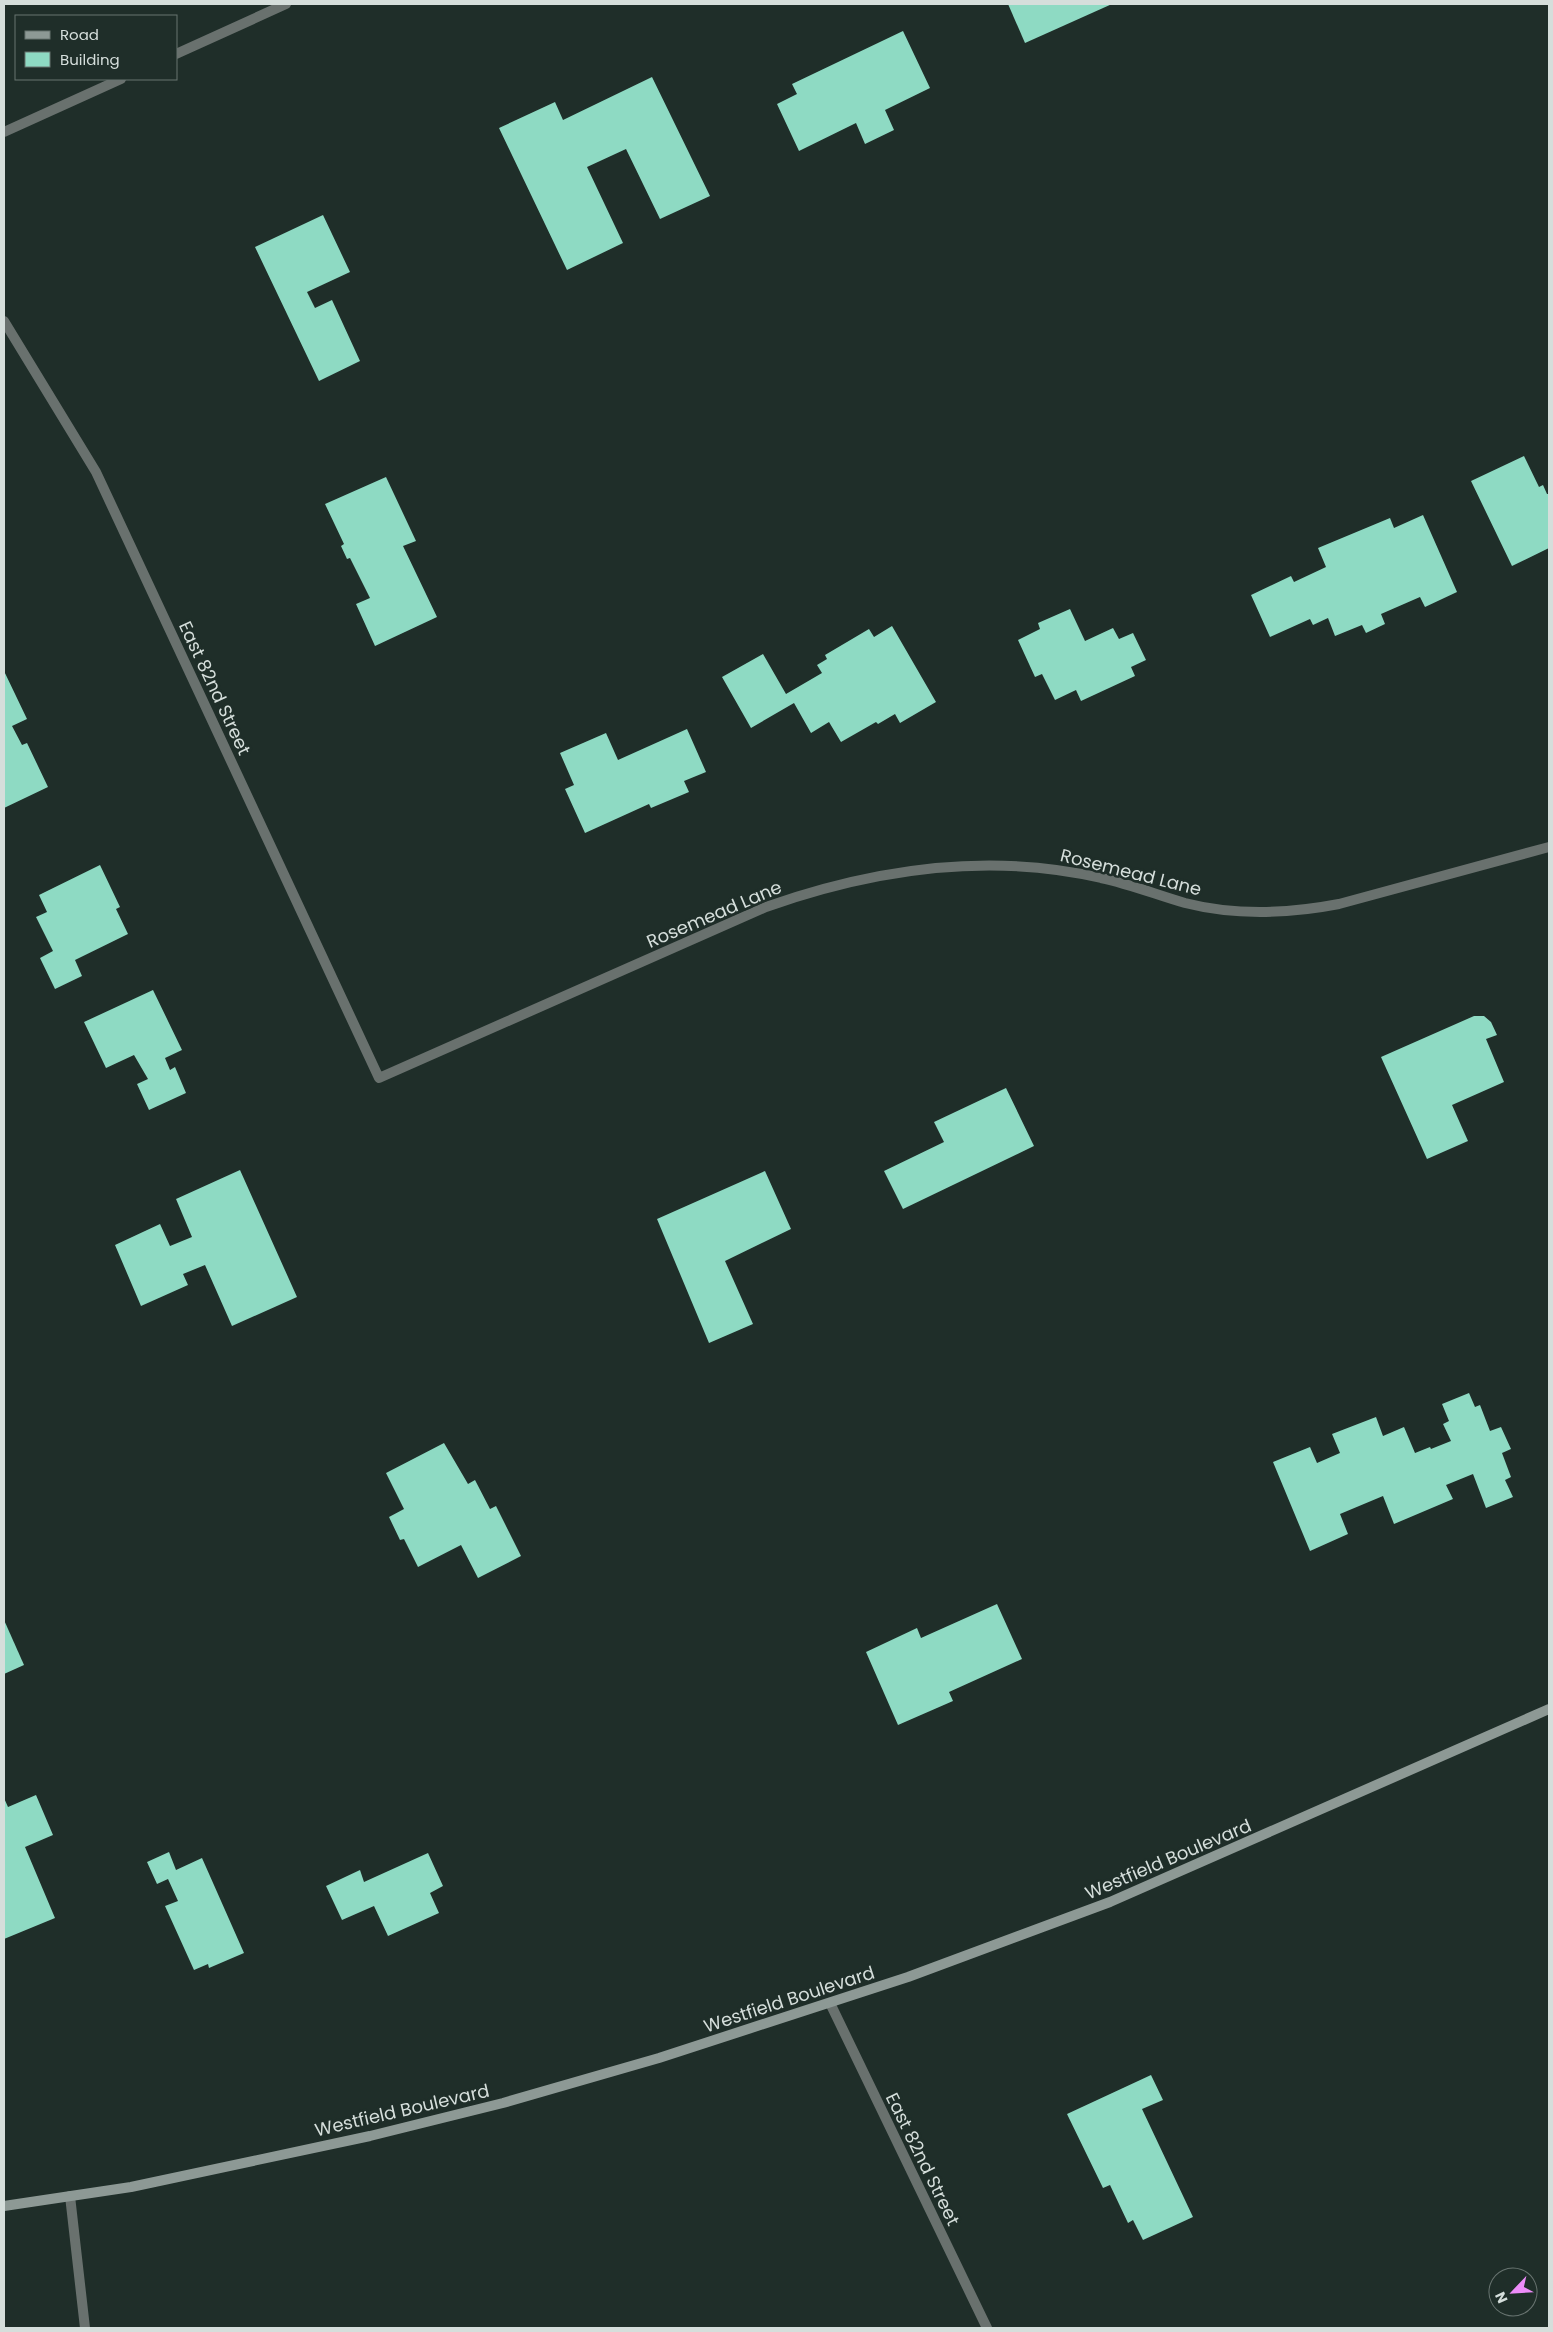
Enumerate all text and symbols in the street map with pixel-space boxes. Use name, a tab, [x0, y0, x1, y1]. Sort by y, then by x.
legend	[15, 15, 178, 80]
text: Road	[60, 24, 99, 45]
text: Building	[60, 49, 120, 70]
street label: East 82nd Street	[173, 617, 257, 759]
street label: Rosemead Lane	[1058, 842, 1204, 902]
street label: Rosemead Lane	[643, 874, 785, 954]
street label: Westfield Boulevard	[1081, 1813, 1255, 1905]
street label: Westfield Boulevard	[700, 1960, 878, 2038]
street label: Westfield Boulevard	[312, 2078, 492, 2142]
street label: East 82nd Street	[880, 2088, 966, 2230]
north arrow	[1488, 2267, 1538, 2317]
text: N	[1490, 2288, 1513, 2306]

